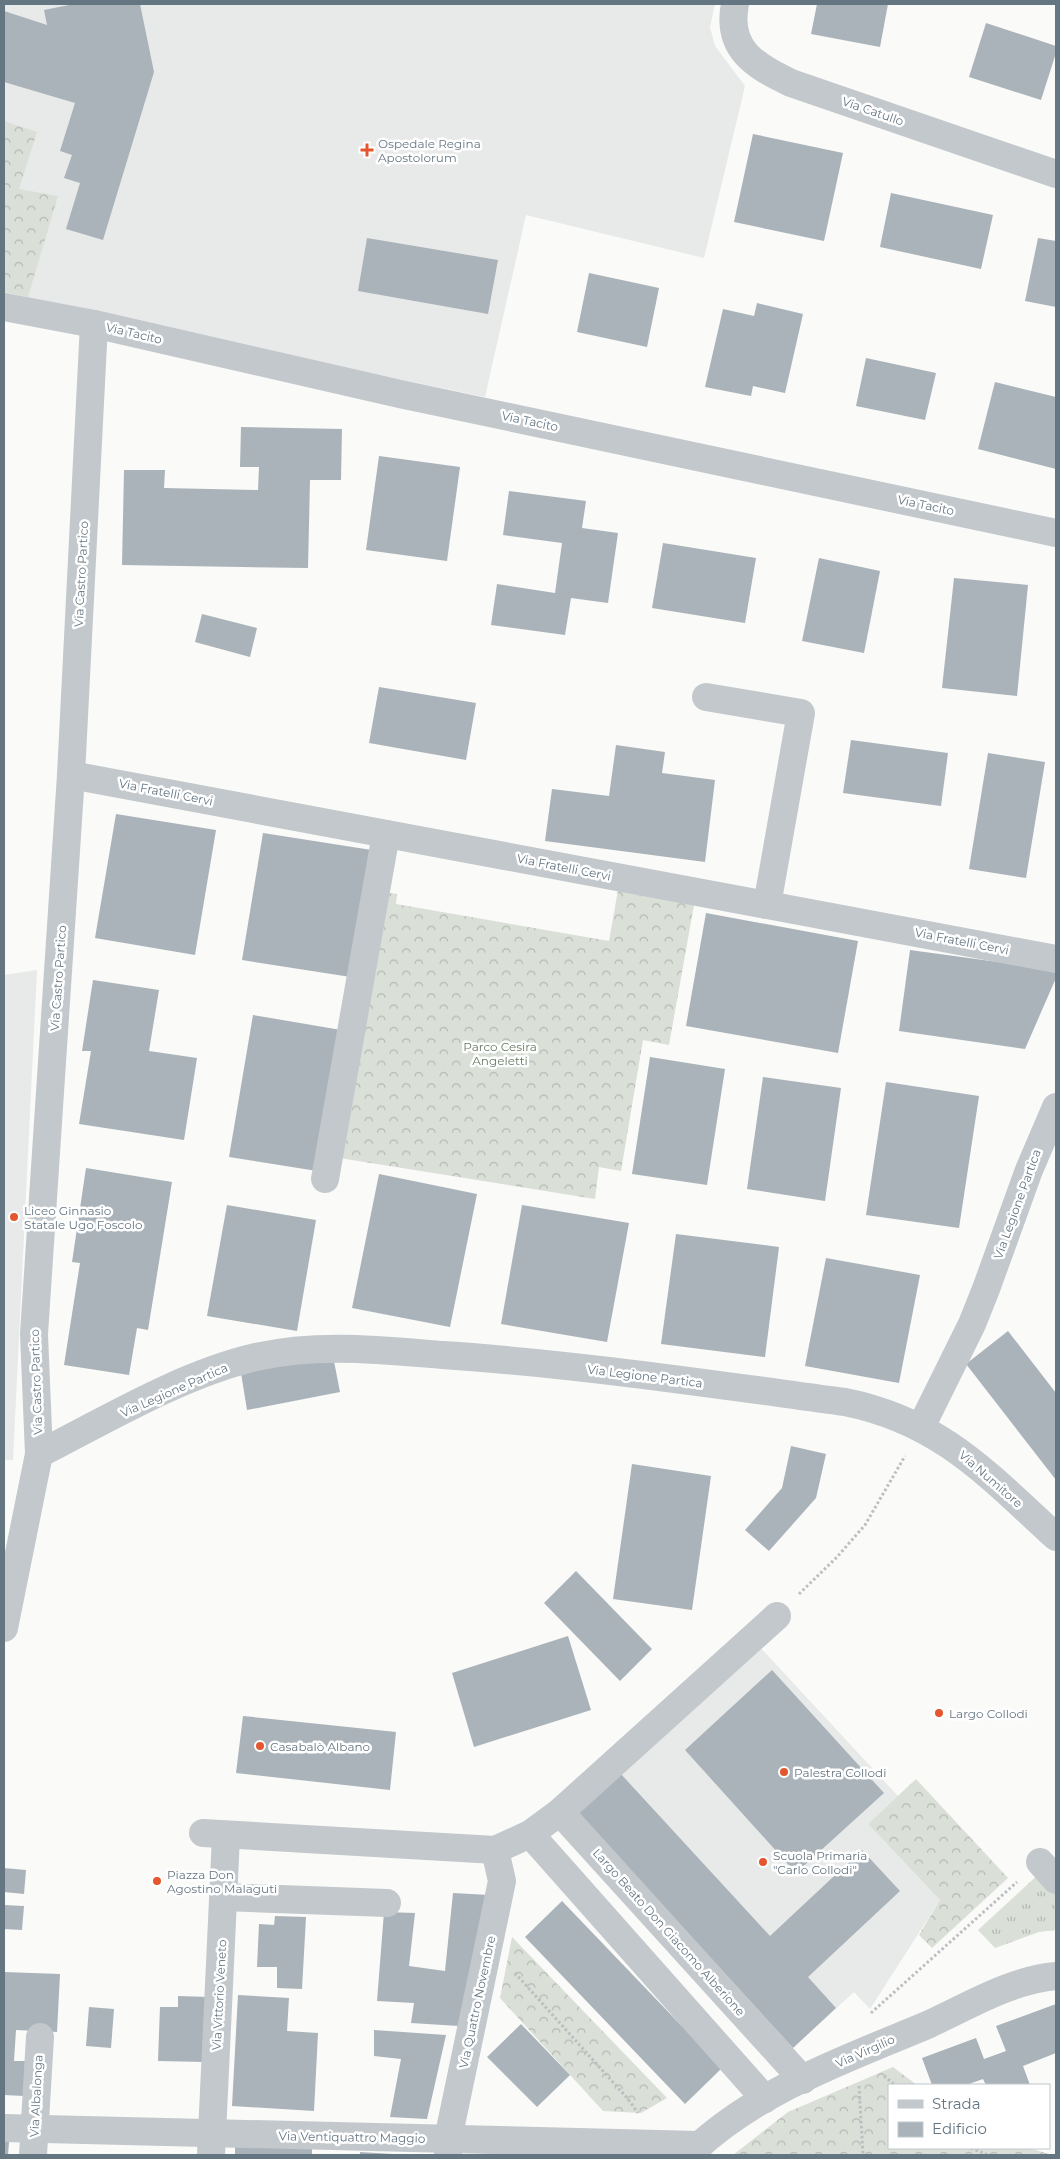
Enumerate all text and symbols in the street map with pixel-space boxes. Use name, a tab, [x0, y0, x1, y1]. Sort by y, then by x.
street label: Via Catullo	[840, 93, 906, 129]
place label: Ospedale Regina Apostolorum	[378, 136, 481, 165]
marker: Ospedale Regina Apostolorum	[360, 143, 374, 157]
street label: Via Tacito	[104, 319, 164, 347]
street label: Via Tacito	[500, 408, 560, 434]
street label: Via Tacito	[896, 492, 956, 518]
street label: Via Castro Partico	[71, 521, 91, 627]
street label: Via Fratelli Cervi	[118, 776, 214, 808]
street label: Via Fratelli Cervi	[516, 851, 612, 883]
street label: Via Castro Partico	[47, 925, 69, 1031]
street label: Via Fratelli Cervi	[914, 925, 1010, 957]
park label: Parco Cesira Angeletti	[463, 1039, 537, 1068]
street label: Via Legione Partica	[990, 1147, 1044, 1261]
place label: Liceo Ginnasio Statale Ugo Foscolo	[24, 1203, 143, 1232]
marker: Liceo Ginnasio Statale Ugo Foscolo	[8, 1211, 20, 1223]
street label: Via Castro Partico	[27, 1329, 45, 1435]
street label: Via Legione Partica	[118, 1360, 230, 1420]
street label: Via Legione Partica	[587, 1362, 703, 1390]
street label: Via Numitore	[956, 1447, 1026, 1511]
place label: Largo Collodi	[949, 1706, 1028, 1721]
marker: Largo Collodi	[933, 1707, 945, 1719]
place label: Casabalò Albano	[270, 1739, 370, 1754]
marker: Casabalò Albano	[254, 1740, 266, 1752]
place label: Palestra Collodi	[794, 1765, 886, 1780]
marker: Palestra Collodi	[778, 1766, 790, 1778]
street label: Largo Beato Don Giacomo Alberione	[590, 1845, 748, 2019]
place label: Scuola Primaria "Carlo Collodi"	[773, 1848, 867, 1877]
marker: Scuola Primaria "Carlo Collodi"	[757, 1856, 769, 1868]
place label: Piazza Don Agostino Malaguti	[167, 1867, 277, 1896]
marker: Piazza Don Agostino Malaguti	[151, 1875, 163, 1887]
street label: Via Quattro Novembre	[456, 1934, 498, 2070]
street label: Via Vittorio Veneto	[209, 1939, 229, 2051]
street label: Via Virgilio	[833, 2031, 897, 2071]
street label: Via Albalonga	[26, 2054, 46, 2138]
legend	[888, 2084, 1050, 2149]
text: Strada	[932, 2094, 981, 2113]
text: Edificio	[932, 2119, 987, 2138]
street label: Via Ventiquattro Maggio	[279, 2128, 425, 2146]

